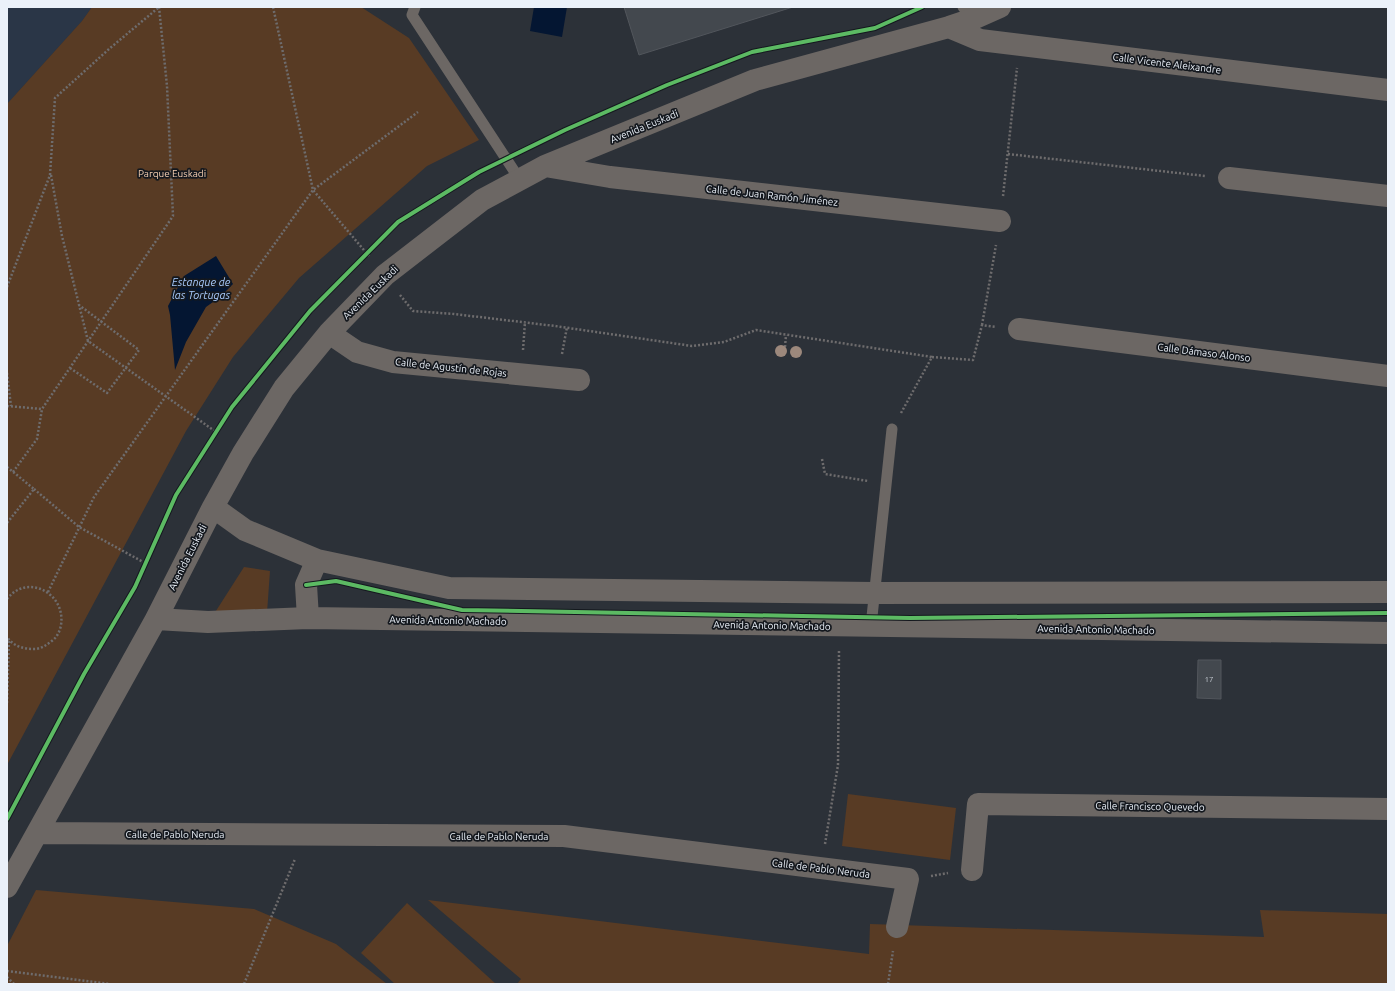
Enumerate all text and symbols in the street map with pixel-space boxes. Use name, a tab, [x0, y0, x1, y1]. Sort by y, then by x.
street label: Calle Vicente Aleixandre	[1112, 51, 1222, 76]
street label: Avenida Euskadi	[609, 108, 680, 145]
park label: Parque Euskadi	[138, 168, 206, 179]
street label: Calle de Juan Ramón Jiménez	[705, 183, 839, 208]
street label: Avenida Euskadi	[341, 263, 400, 321]
water label: Estanque de las Tortugas	[172, 276, 231, 301]
street label: Calle Dámaso Alonso	[1157, 341, 1251, 364]
street label: Calle de Agustín de Rojas	[395, 356, 507, 379]
street label: Avenida Euskadi	[166, 523, 209, 592]
street label: Avenida Antonio Machado	[389, 614, 507, 627]
street label: Avenida Antonio Machado	[713, 619, 831, 632]
street label: Avenida Antonio Machado	[1037, 623, 1155, 636]
house number: 17	[1204, 675, 1214, 684]
street label: Calle Francisco Quevedo	[1095, 800, 1205, 813]
street label: Calle de Pablo Neruda	[126, 829, 224, 840]
street label: Calle de Pablo Neruda	[450, 831, 548, 842]
street label: Calle de Pablo Neruda	[771, 857, 871, 880]

